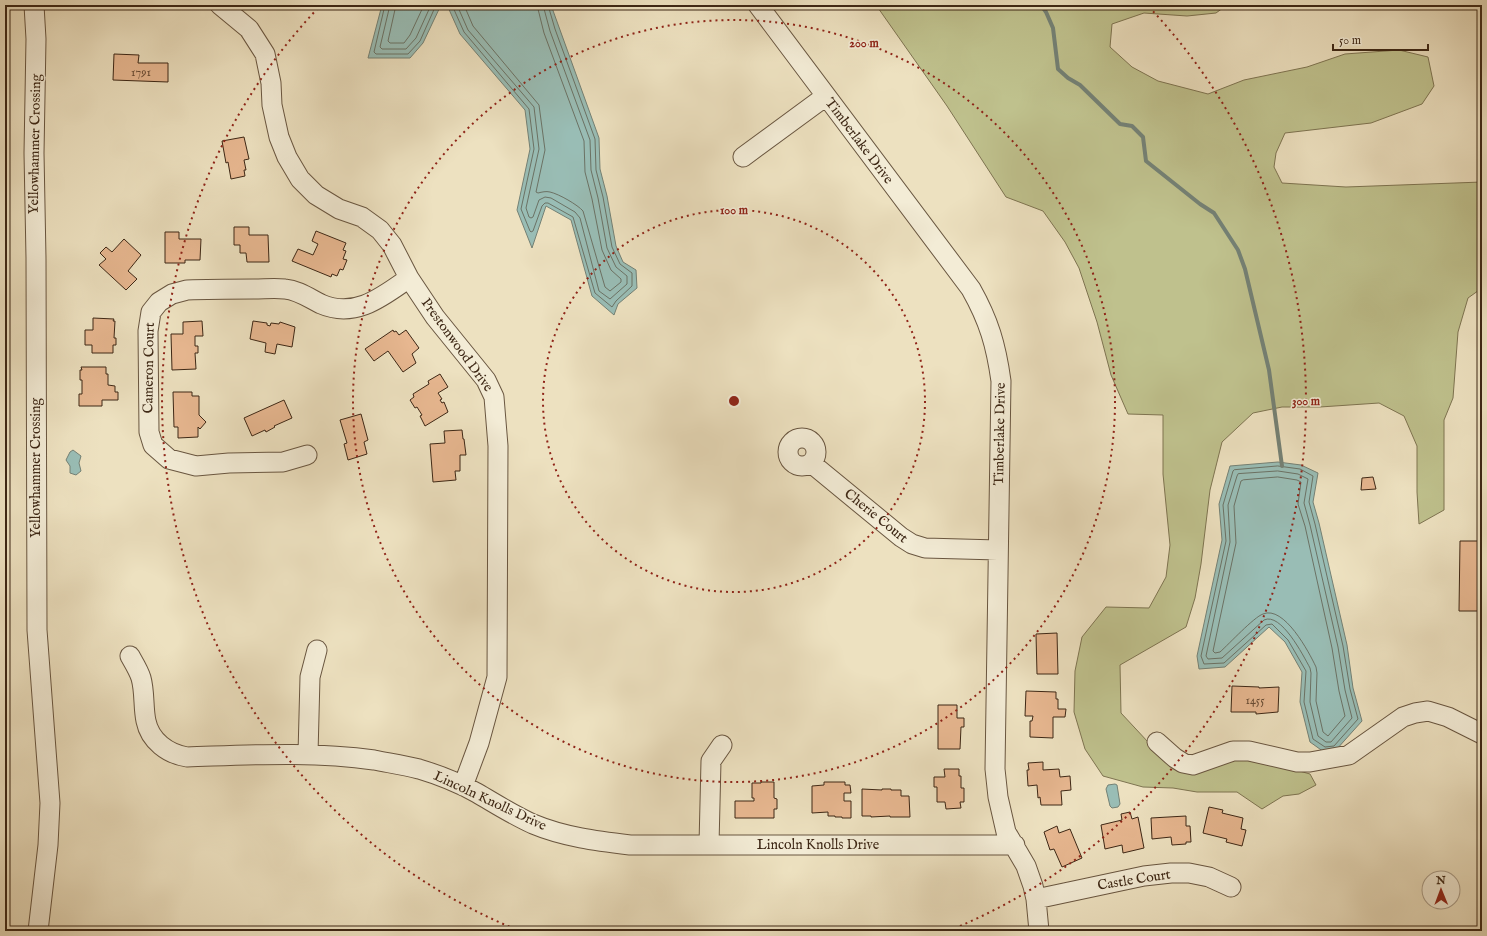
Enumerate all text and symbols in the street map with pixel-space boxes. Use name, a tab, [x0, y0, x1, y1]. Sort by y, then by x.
scale bar	[1333, 26, 1428, 52]
text: 50 m	[1339, 33, 1361, 48]
text: 200 m	[849, 36, 879, 51]
house number: 1791	[131, 65, 151, 80]
street label: Yellowhammer Crossing	[25, 73, 45, 214]
street label: Timberlake Drive	[821, 94, 898, 188]
text: 100 m	[720, 203, 749, 218]
street label: Prestonwood Drive	[417, 295, 497, 396]
street label: Cameron Court	[139, 322, 159, 414]
street label: Timberlake Drive	[990, 382, 1010, 486]
centre of rings	[727, 394, 741, 408]
text: 300 m	[1292, 394, 1321, 409]
street label: Yellowhammer Crossing	[27, 397, 45, 538]
street label: Cherie Court	[840, 485, 912, 547]
house number: 1455	[1245, 693, 1265, 708]
street label: Lincoln Knolls Drive	[431, 767, 550, 835]
street label: Lincoln Knolls Drive	[757, 836, 880, 854]
street label: Castle Court	[1096, 865, 1172, 895]
north arrow	[1421, 870, 1461, 910]
text: N	[1435, 874, 1446, 888]

